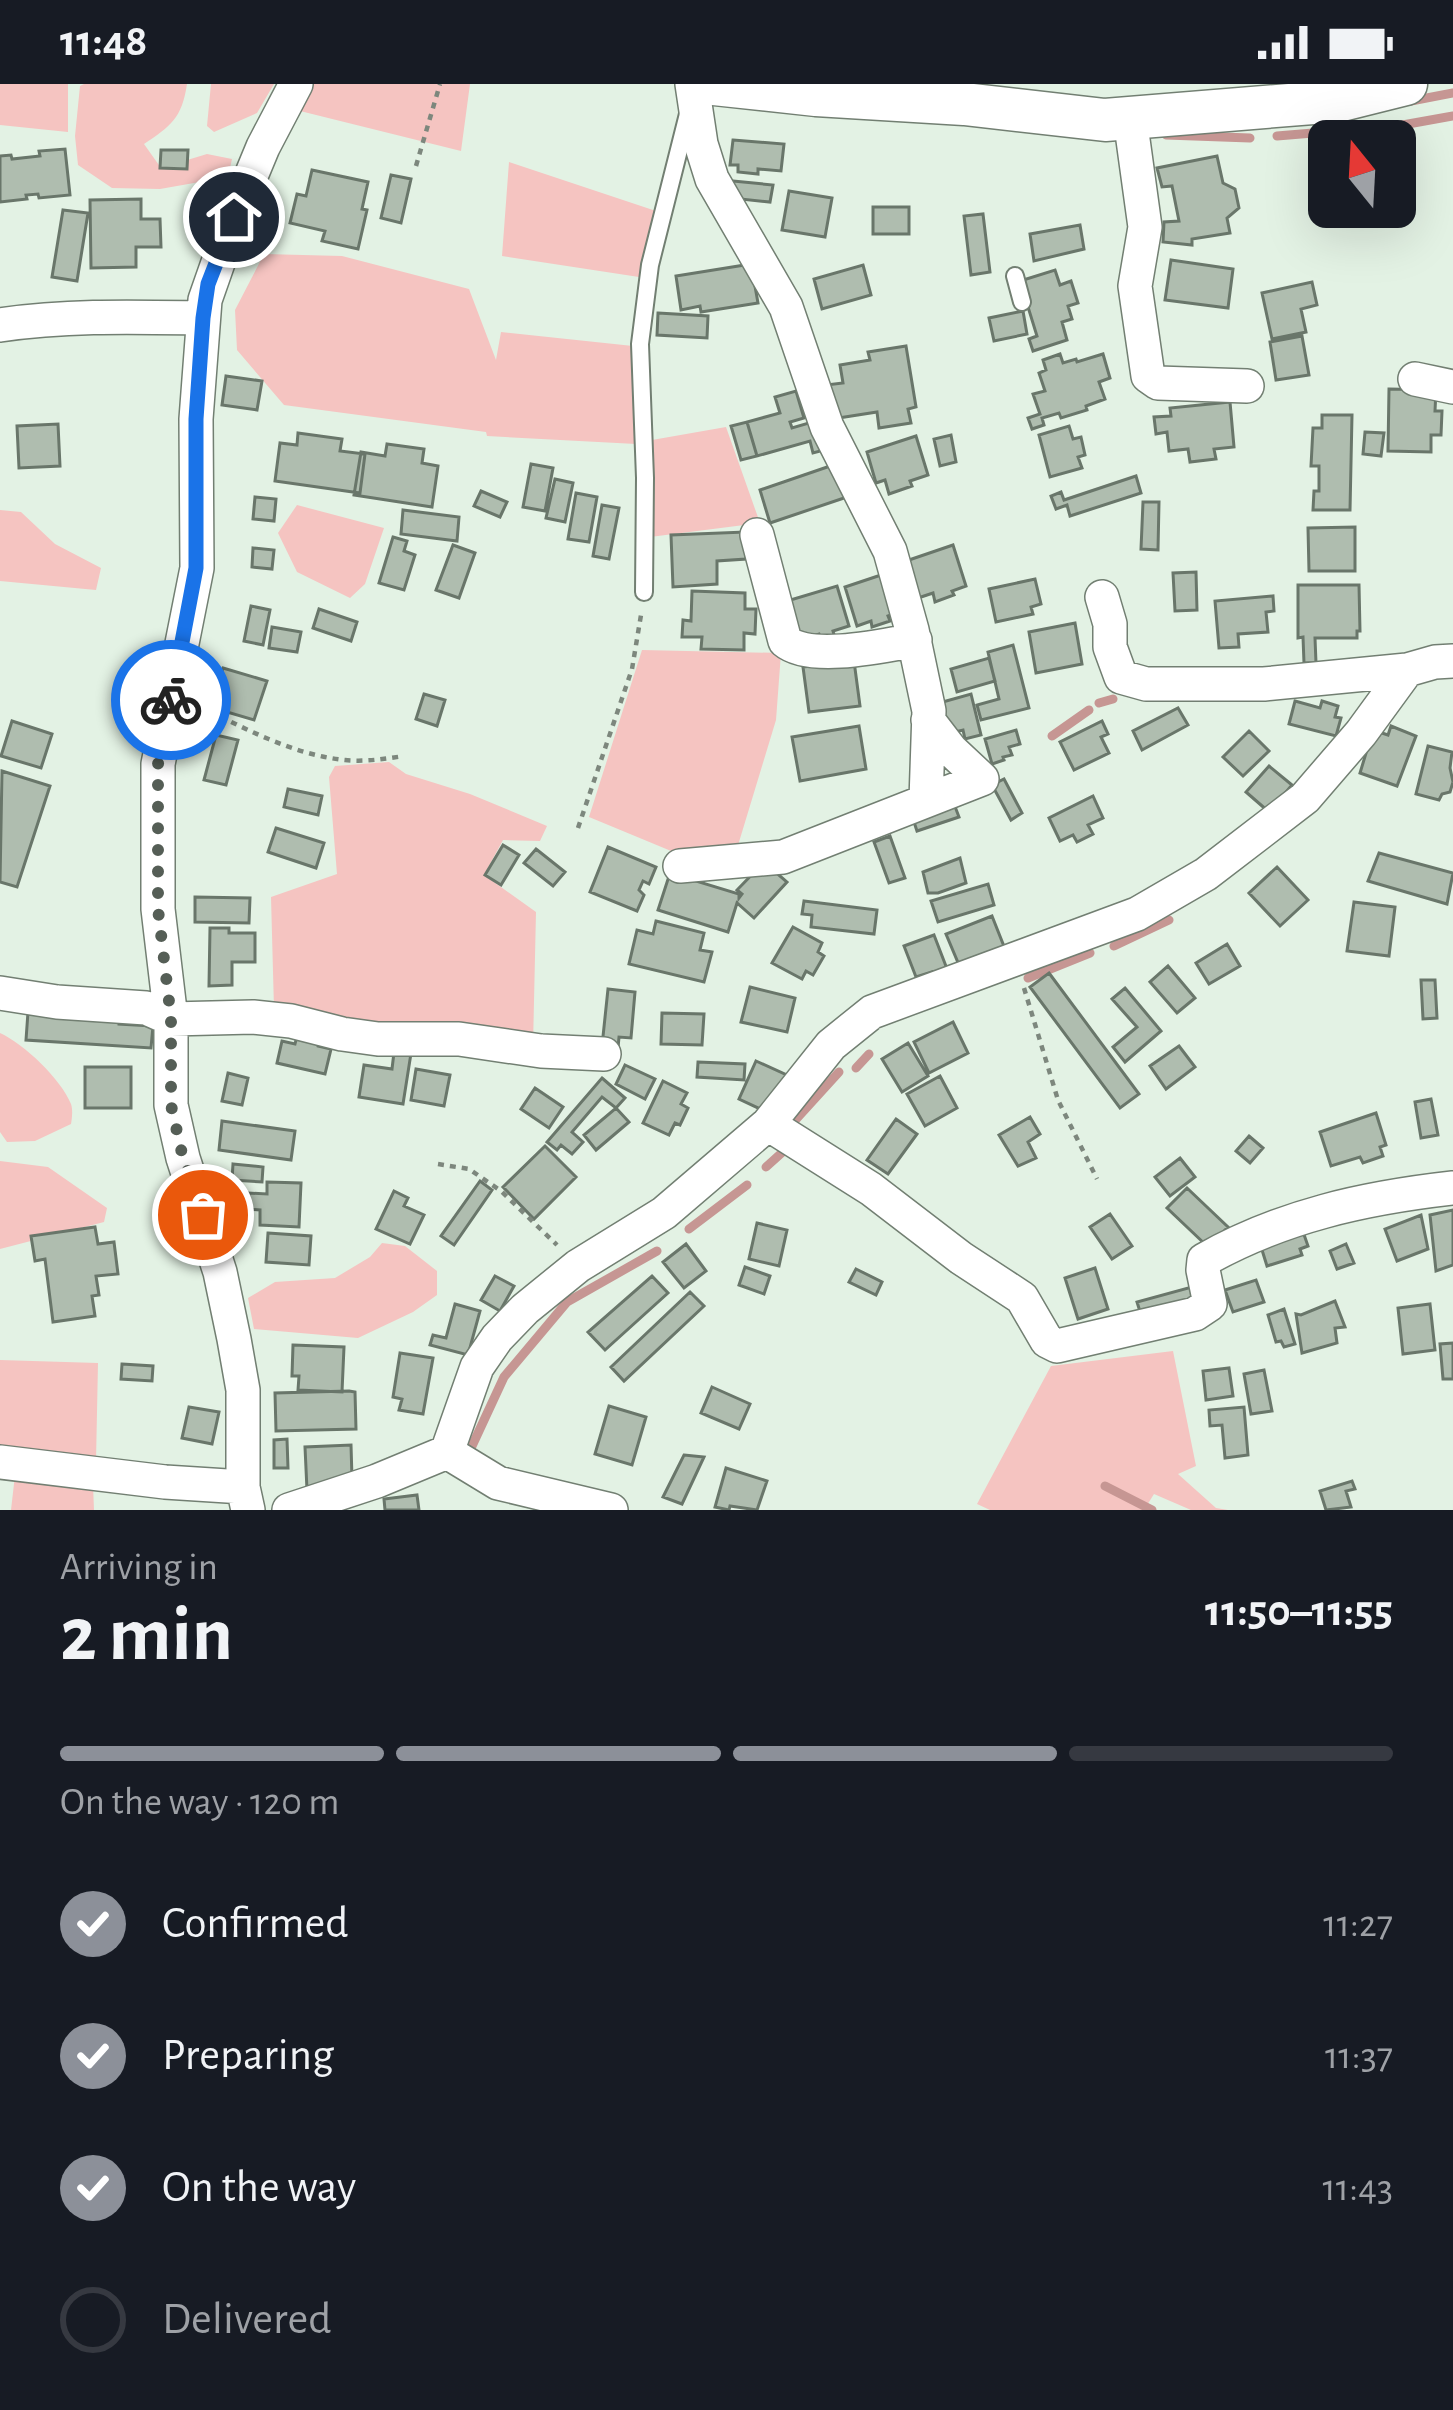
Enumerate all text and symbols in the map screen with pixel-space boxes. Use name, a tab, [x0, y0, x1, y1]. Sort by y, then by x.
text: 11:48	[60, 19, 148, 64]
north arrow	[1308, 120, 1416, 228]
map controls	[1308, 120, 1416, 228]
pin	[183, 166, 285, 268]
icon: home	[201, 184, 267, 250]
courier	[111, 640, 231, 760]
icon: bike	[138, 667, 204, 733]
pin	[152, 1164, 254, 1266]
icon: bag	[170, 1182, 236, 1248]
text: Arriving in	[60, 1548, 218, 1587]
text: 11:50–11:55	[1205, 1589, 1393, 1634]
text: 2 min	[60, 1597, 233, 1675]
text: On the way · 120 m	[60, 1783, 339, 1822]
icon: check	[60, 1891, 126, 1957]
text: Confirmed	[162, 1901, 348, 1946]
text: 11:27	[1323, 1905, 1393, 1944]
icon: check	[60, 2023, 126, 2089]
text: Preparing	[162, 2033, 334, 2078]
text: 11:37	[1325, 2037, 1393, 2076]
icon: check	[60, 2155, 126, 2221]
text: On the way	[162, 2165, 356, 2210]
text: 11:43	[1322, 2169, 1393, 2208]
text: Delivered	[162, 2297, 331, 2342]

